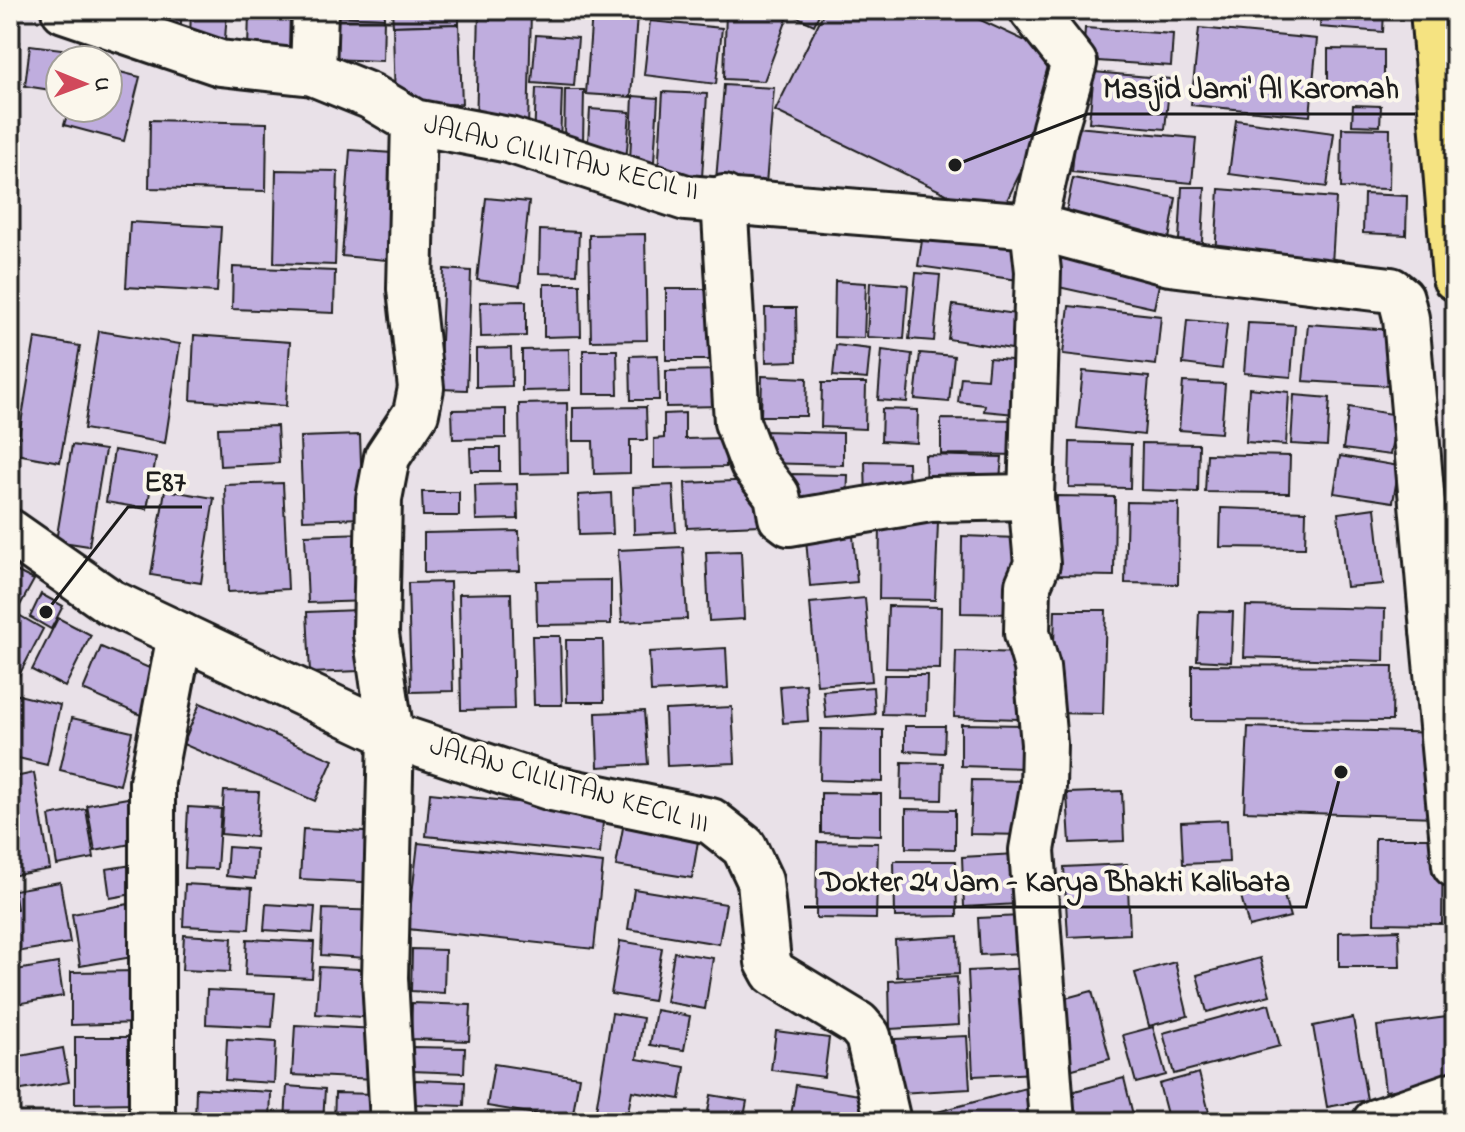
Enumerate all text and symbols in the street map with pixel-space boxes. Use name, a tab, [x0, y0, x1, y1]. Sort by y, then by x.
north arrow	[44, 44, 124, 124]
callout: Masjid Jami' Al Karomah	[1087, 60, 1415, 114]
text: Masjid Jami' Al Karomah	[1103, 69, 1399, 113]
text: U	[85, 77, 117, 92]
street label: JALAN CILILITAN KECIL II	[419, 105, 703, 213]
callout: E87	[128, 453, 202, 507]
text: E87	[144, 462, 187, 506]
street label: JALAN CILILITAN KECIL III	[424, 726, 714, 846]
callout: Dokter 24 Jam - Karya Bhakti Kalibata	[804, 853, 1306, 907]
text: Dokter 24 Jam - Karya Bhakti Kalibata	[818, 862, 1290, 906]

